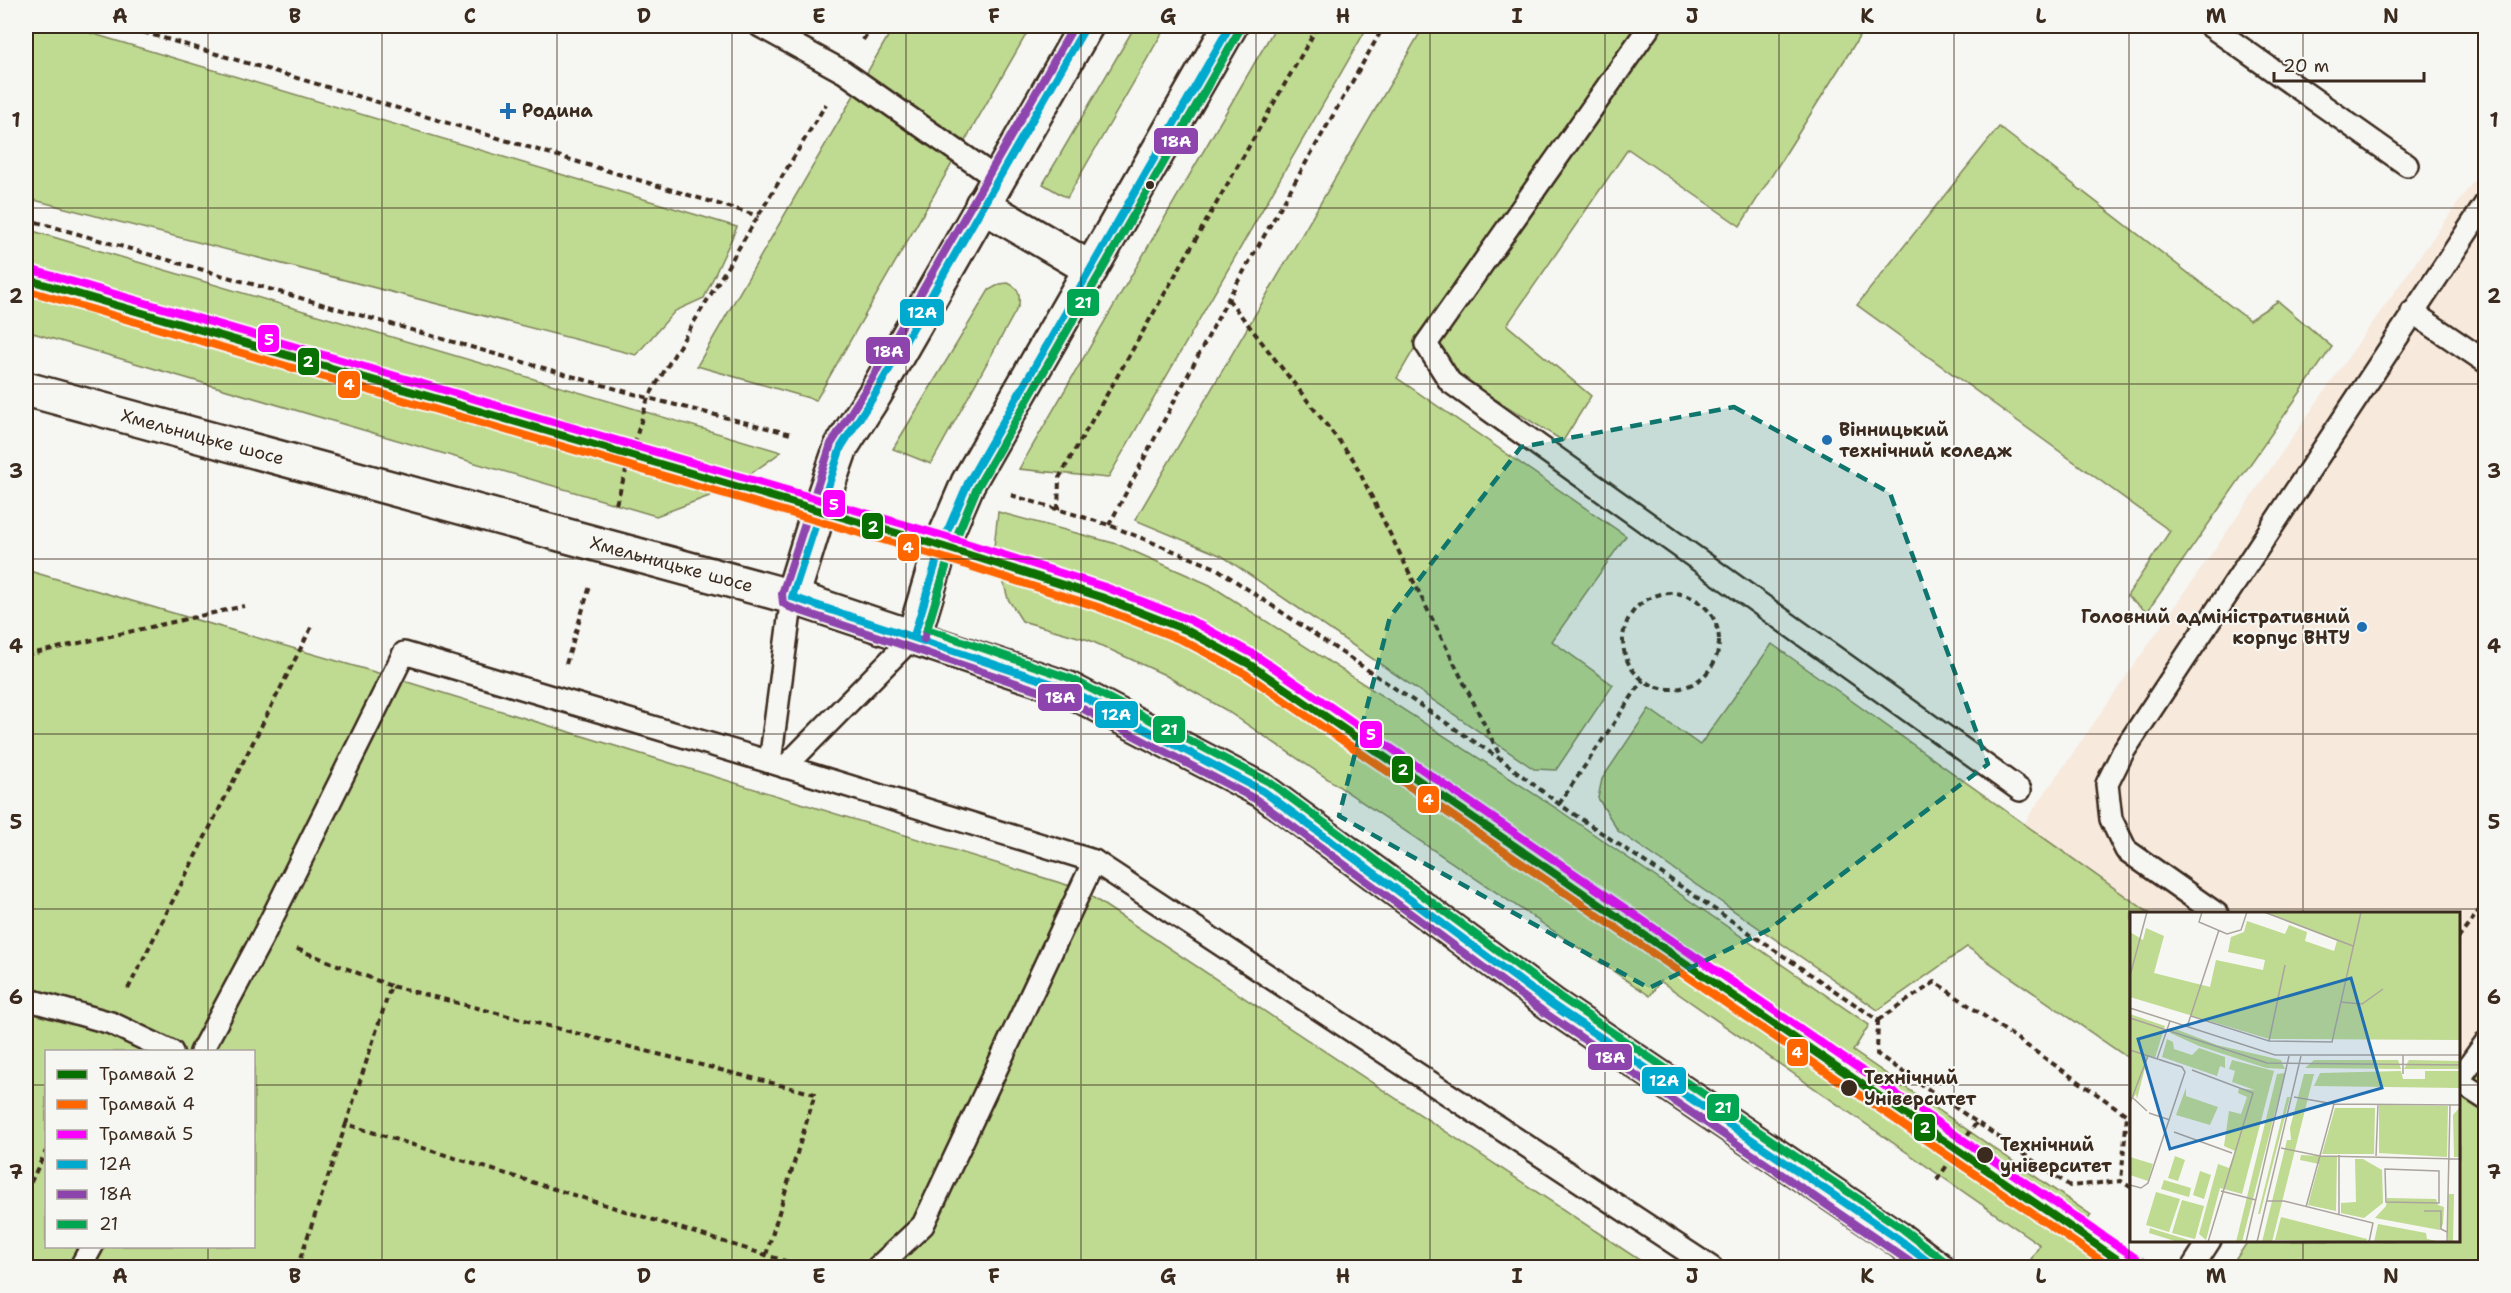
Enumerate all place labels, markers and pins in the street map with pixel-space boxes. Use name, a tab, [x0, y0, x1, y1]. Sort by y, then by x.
place label: Родина	[522, 99, 593, 123]
marker: Родина	[499, 102, 517, 120]
unlabelled marker	[1144, 179, 1156, 191]
place label: Вінницький технічний коледж	[1839, 418, 2013, 463]
marker: Вінницький технічний коледж	[1820, 433, 1834, 447]
place label: Головний адміністративний корпус ВНТУ	[2081, 605, 2351, 650]
marker: Головний адміністративний корпус ВНТУ	[2355, 620, 2369, 634]
place label: Технічний Університет	[1864, 1066, 1976, 1111]
marker: Технічний Університет	[1839, 1078, 1859, 1098]
place label: Технічний університет	[2000, 1133, 2112, 1178]
marker: Технічний університет	[1975, 1145, 1995, 1165]

